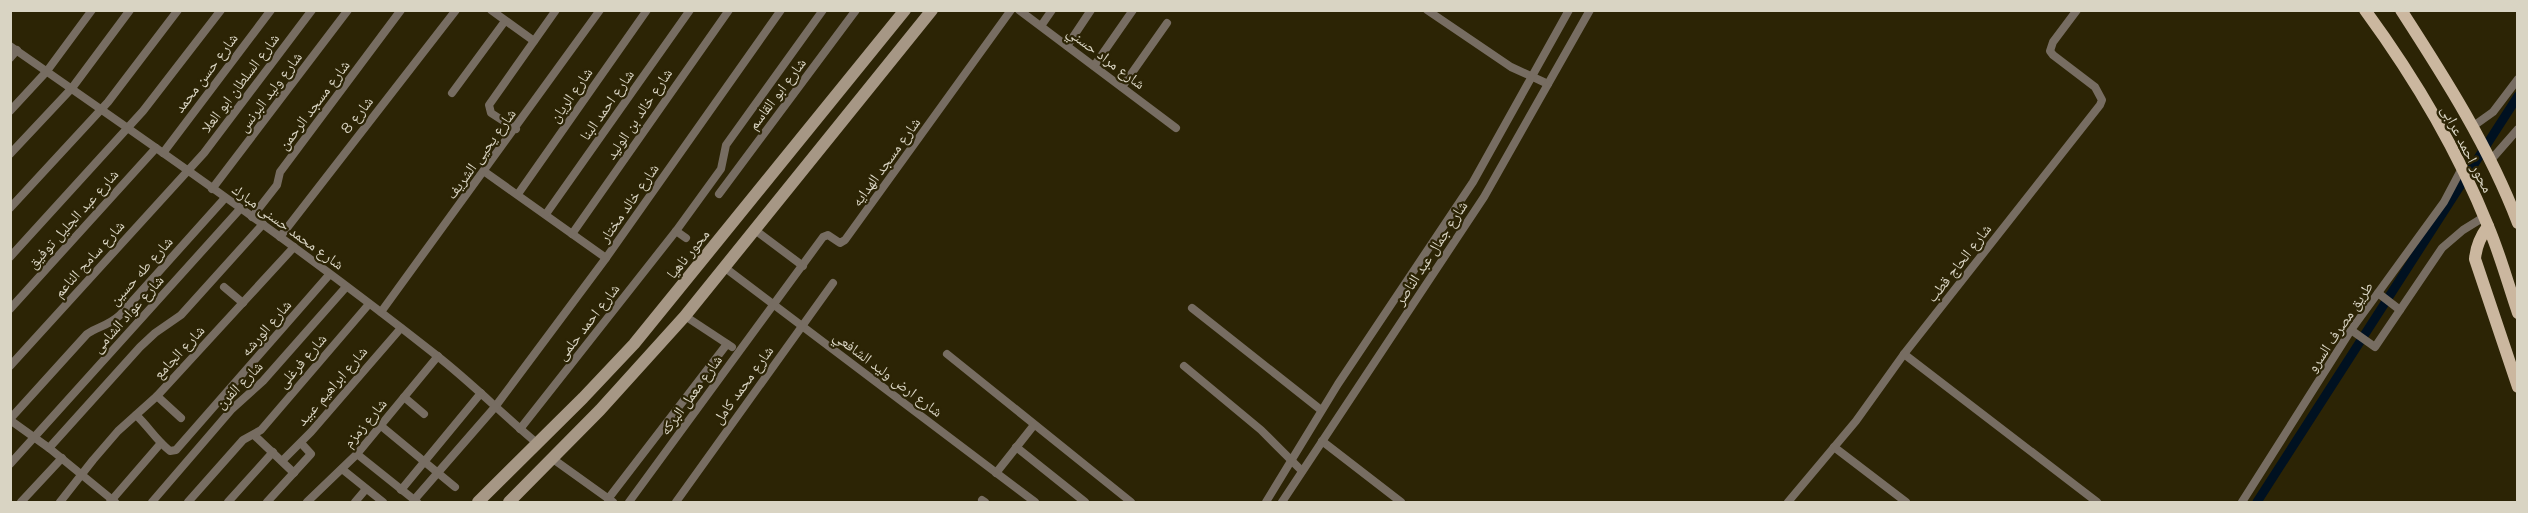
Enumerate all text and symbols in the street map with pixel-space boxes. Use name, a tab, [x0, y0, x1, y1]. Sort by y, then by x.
street label: شارع مراد حسني	[1062, 22, 1149, 96]
street label: شارع حسن محمد	[169, 29, 243, 117]
street label: شارع السلطان ابو العلا	[196, 29, 284, 137]
street label: شارع وليد البرنس	[233, 48, 307, 136]
street label: شارع ابو القاسم	[743, 54, 811, 134]
street label: شارع مسجد الرحمن	[274, 56, 354, 154]
street label: شارع الريان	[545, 63, 597, 127]
street label: شارع خالد بن الوليد	[601, 64, 677, 164]
street label: شارع احمد البنا	[575, 66, 639, 144]
street label: شارع 8	[336, 92, 378, 138]
street label: محور احمد عرابى	[2436, 102, 2498, 196]
street label: شارع يحيى الشريف	[441, 105, 521, 203]
street label: شارع مسجد الهدايه	[847, 113, 925, 210]
street label: شارع خالد مختار	[594, 160, 664, 247]
street label: شارع عبد الجليل توفيق	[23, 165, 123, 273]
street label: شارع محمد حسنى مبارك	[228, 180, 348, 274]
street label: شارع جمال عبد الناصر	[1389, 197, 1472, 310]
street label: شارع سامح الناعم	[49, 216, 129, 302]
street label: شارع الحاج قطب	[1922, 220, 1996, 306]
street label: محور ناهيا	[662, 225, 713, 282]
street label: شارع طه حسين	[105, 232, 178, 310]
street label: شارع عواد الشامى	[88, 271, 168, 357]
street label: طريق مصرف السرو	[2302, 278, 2378, 376]
street label: شارع احمد حلمى	[552, 279, 624, 365]
street label: شارع الورشه	[236, 295, 296, 360]
street label: شارع الجامع	[149, 321, 209, 383]
street label: شارع ارض وليد الشافعي	[828, 326, 947, 423]
street label: شارع فرغلى	[273, 329, 331, 393]
street label: شارع ابراهيم عبيد	[292, 342, 372, 430]
street label: شارع محمد كامل	[708, 342, 778, 428]
street label: شارع معمل البركه	[655, 351, 727, 439]
street label: شارع الفرن	[211, 357, 267, 413]
street label: شارع زمزم	[339, 394, 392, 452]

